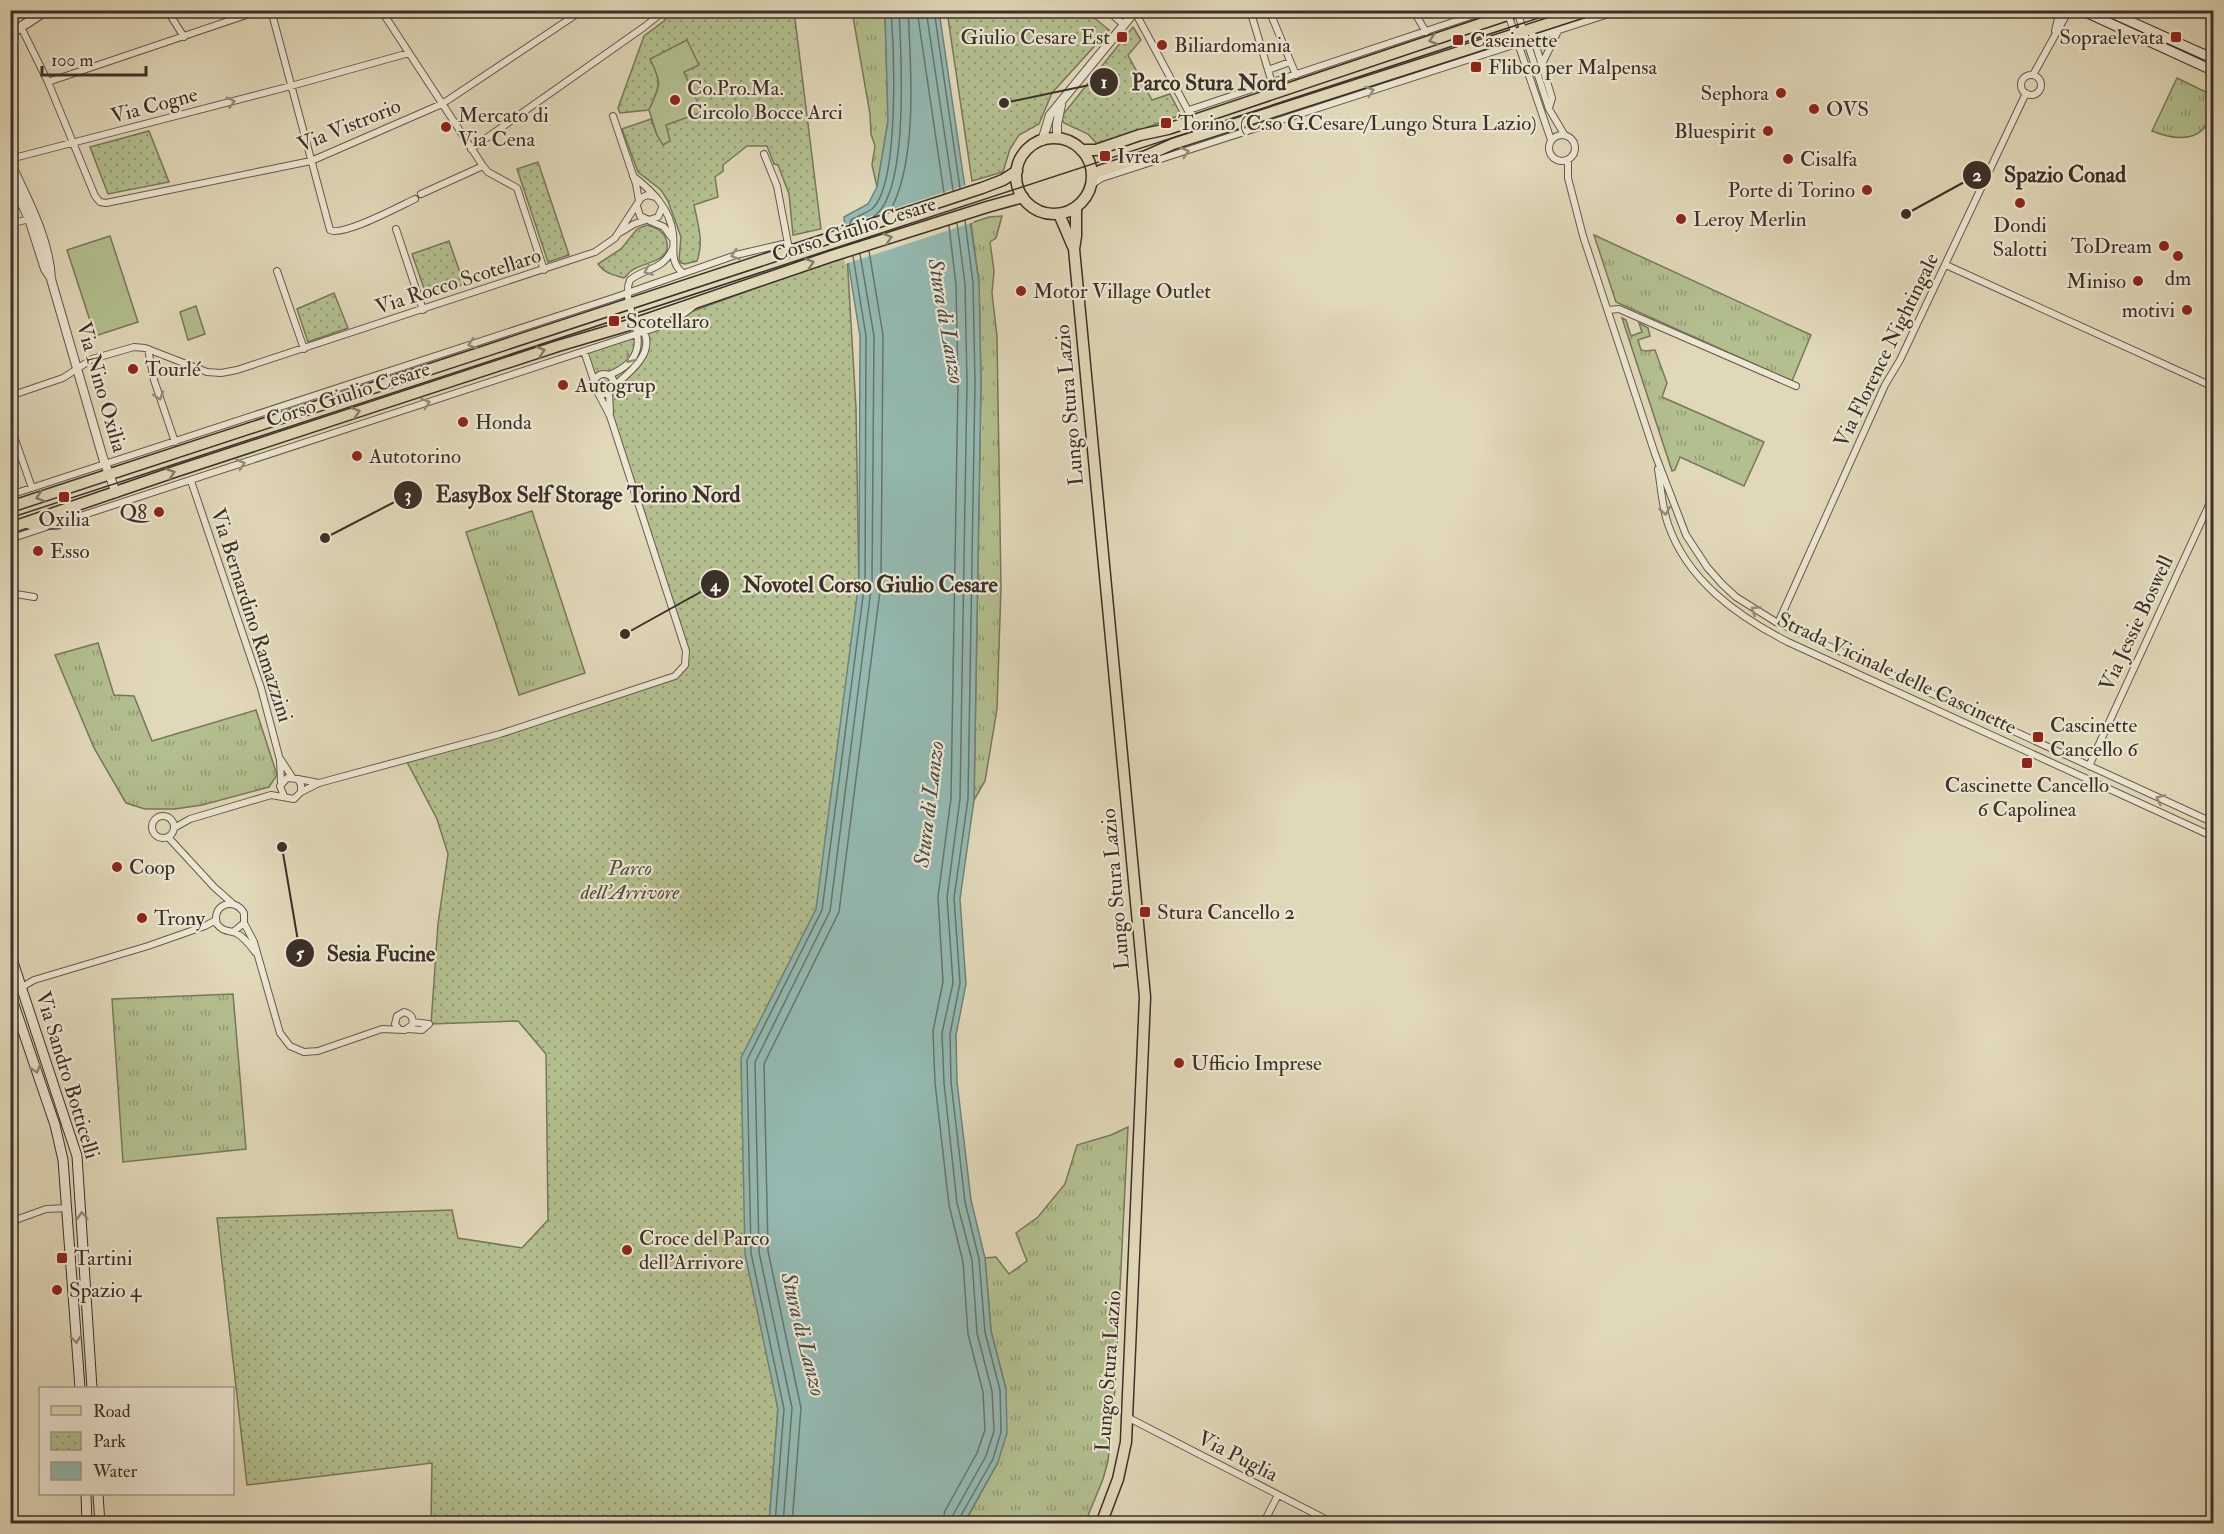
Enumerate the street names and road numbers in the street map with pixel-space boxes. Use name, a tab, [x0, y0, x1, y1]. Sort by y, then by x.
street label: Via Cogne	[108, 81, 201, 130]
street label: Via Vistrorio	[294, 93, 405, 158]
street label: Corso Giulio Cesare	[769, 190, 940, 269]
street label: Via Rocco Scotellaro	[372, 242, 544, 321]
street label: Via Florence Nightingale	[1828, 249, 1945, 452]
street label: Via Nino Oxilia	[70, 319, 133, 456]
street label: Lungo Stura Lazio	[1049, 323, 1090, 487]
street label: Corso Giulio Cesare	[263, 355, 434, 434]
street label: Via Bernardino Ramazzini	[204, 505, 299, 726]
street label: Via Jessie Boswell	[2093, 550, 2180, 695]
street label: Strada Vicinale delle Cascinette	[1773, 606, 2021, 741]
street label: Lungo Stura Lazio	[1095, 807, 1136, 971]
street label: Via Sandro Botticelli	[29, 988, 106, 1163]
street label: Lungo Stura Lazio	[1089, 1289, 1128, 1453]
street label: Via Puglia	[1193, 1425, 1283, 1488]

